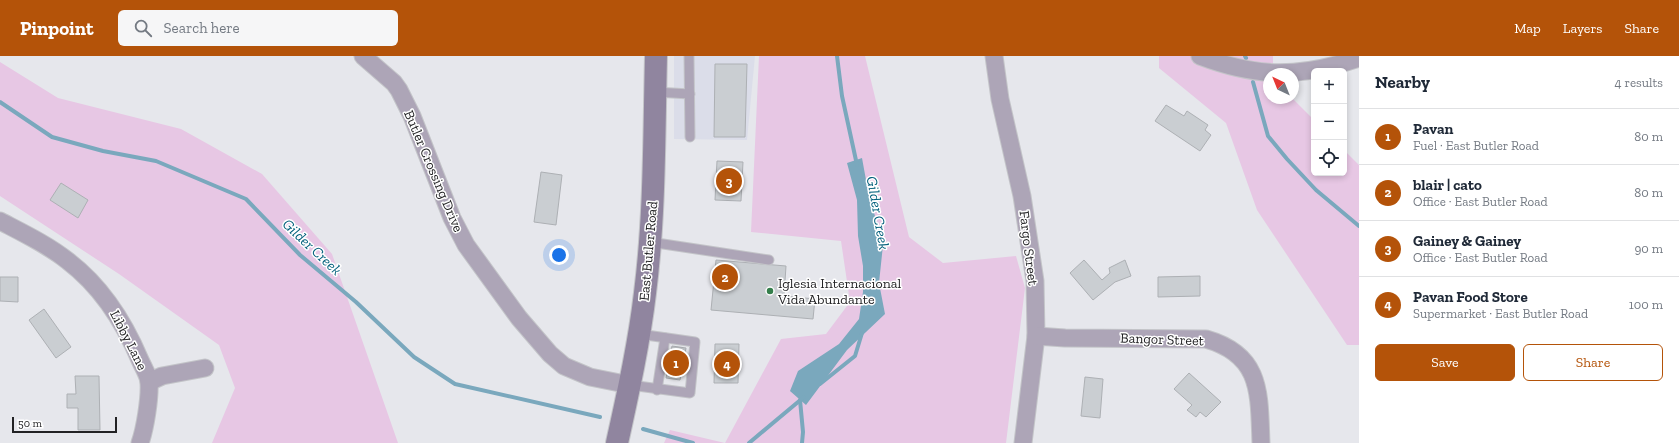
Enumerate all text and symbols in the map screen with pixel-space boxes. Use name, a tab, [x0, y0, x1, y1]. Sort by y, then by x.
search box	[118, 10, 398, 46]
text: Pinpoint	[20, 17, 94, 40]
icon: search	[132, 17, 154, 39]
text: Search here	[164, 19, 240, 37]
text: Map	[1514, 20, 1541, 37]
text: Layers	[1563, 20, 1602, 37]
text: Share	[1624, 20, 1659, 37]
north arrow	[1263, 68, 1299, 104]
map controls	[1311, 68, 1347, 176]
button: +	[1311, 68, 1347, 104]
text: Nearby	[1375, 72, 1430, 92]
text: 4 results	[1615, 75, 1663, 90]
button: −	[1311, 104, 1347, 140]
street label: Butler Crossing Drive	[400, 108, 467, 235]
text: Pavan	[1413, 120, 1454, 138]
text: 1	[1385, 129, 1391, 144]
text: 80 m	[1634, 129, 1663, 144]
text: Fuel · East Butler Road	[1413, 138, 1539, 153]
button: locate	[1311, 140, 1347, 176]
pin: 3	[716, 166, 742, 196]
water label: Gilder Creek	[863, 175, 893, 251]
text: blair | cato	[1413, 176, 1482, 194]
text: 2	[1385, 185, 1391, 200]
text: 80 m	[1634, 185, 1663, 200]
text: Office · East Butler Road	[1413, 194, 1548, 209]
street label: East Butler Road	[636, 200, 661, 302]
street label: Fargo Street	[1015, 210, 1042, 287]
water label: Gilder Creek	[279, 215, 346, 279]
text: Gainey & Gainey	[1413, 232, 1521, 250]
text: 3	[1385, 241, 1391, 256]
text: 90 m	[1634, 241, 1663, 256]
your location	[549, 245, 569, 265]
text: Office · East Butler Road	[1413, 250, 1548, 265]
pin: 2	[712, 262, 738, 292]
place label: Iglesia Internacional Vida Abundante	[777, 275, 901, 308]
marker: Iglesia Internacional Vida Abundante	[765, 286, 775, 296]
text: Pavan Food Store	[1413, 288, 1528, 306]
text: 4	[1384, 297, 1392, 312]
text: 100 m	[1629, 297, 1663, 312]
text: Supermarket · East Butler Road	[1413, 306, 1588, 321]
street label: Libby Lane	[106, 307, 151, 374]
street label: Bangor Street	[1120, 330, 1205, 349]
button: Save	[1375, 344, 1515, 381]
button: Share	[1523, 344, 1663, 381]
pin: 1	[663, 348, 689, 378]
pin: 4	[714, 349, 740, 379]
scale bar	[12, 415, 117, 434]
text: 50 m	[18, 417, 42, 430]

